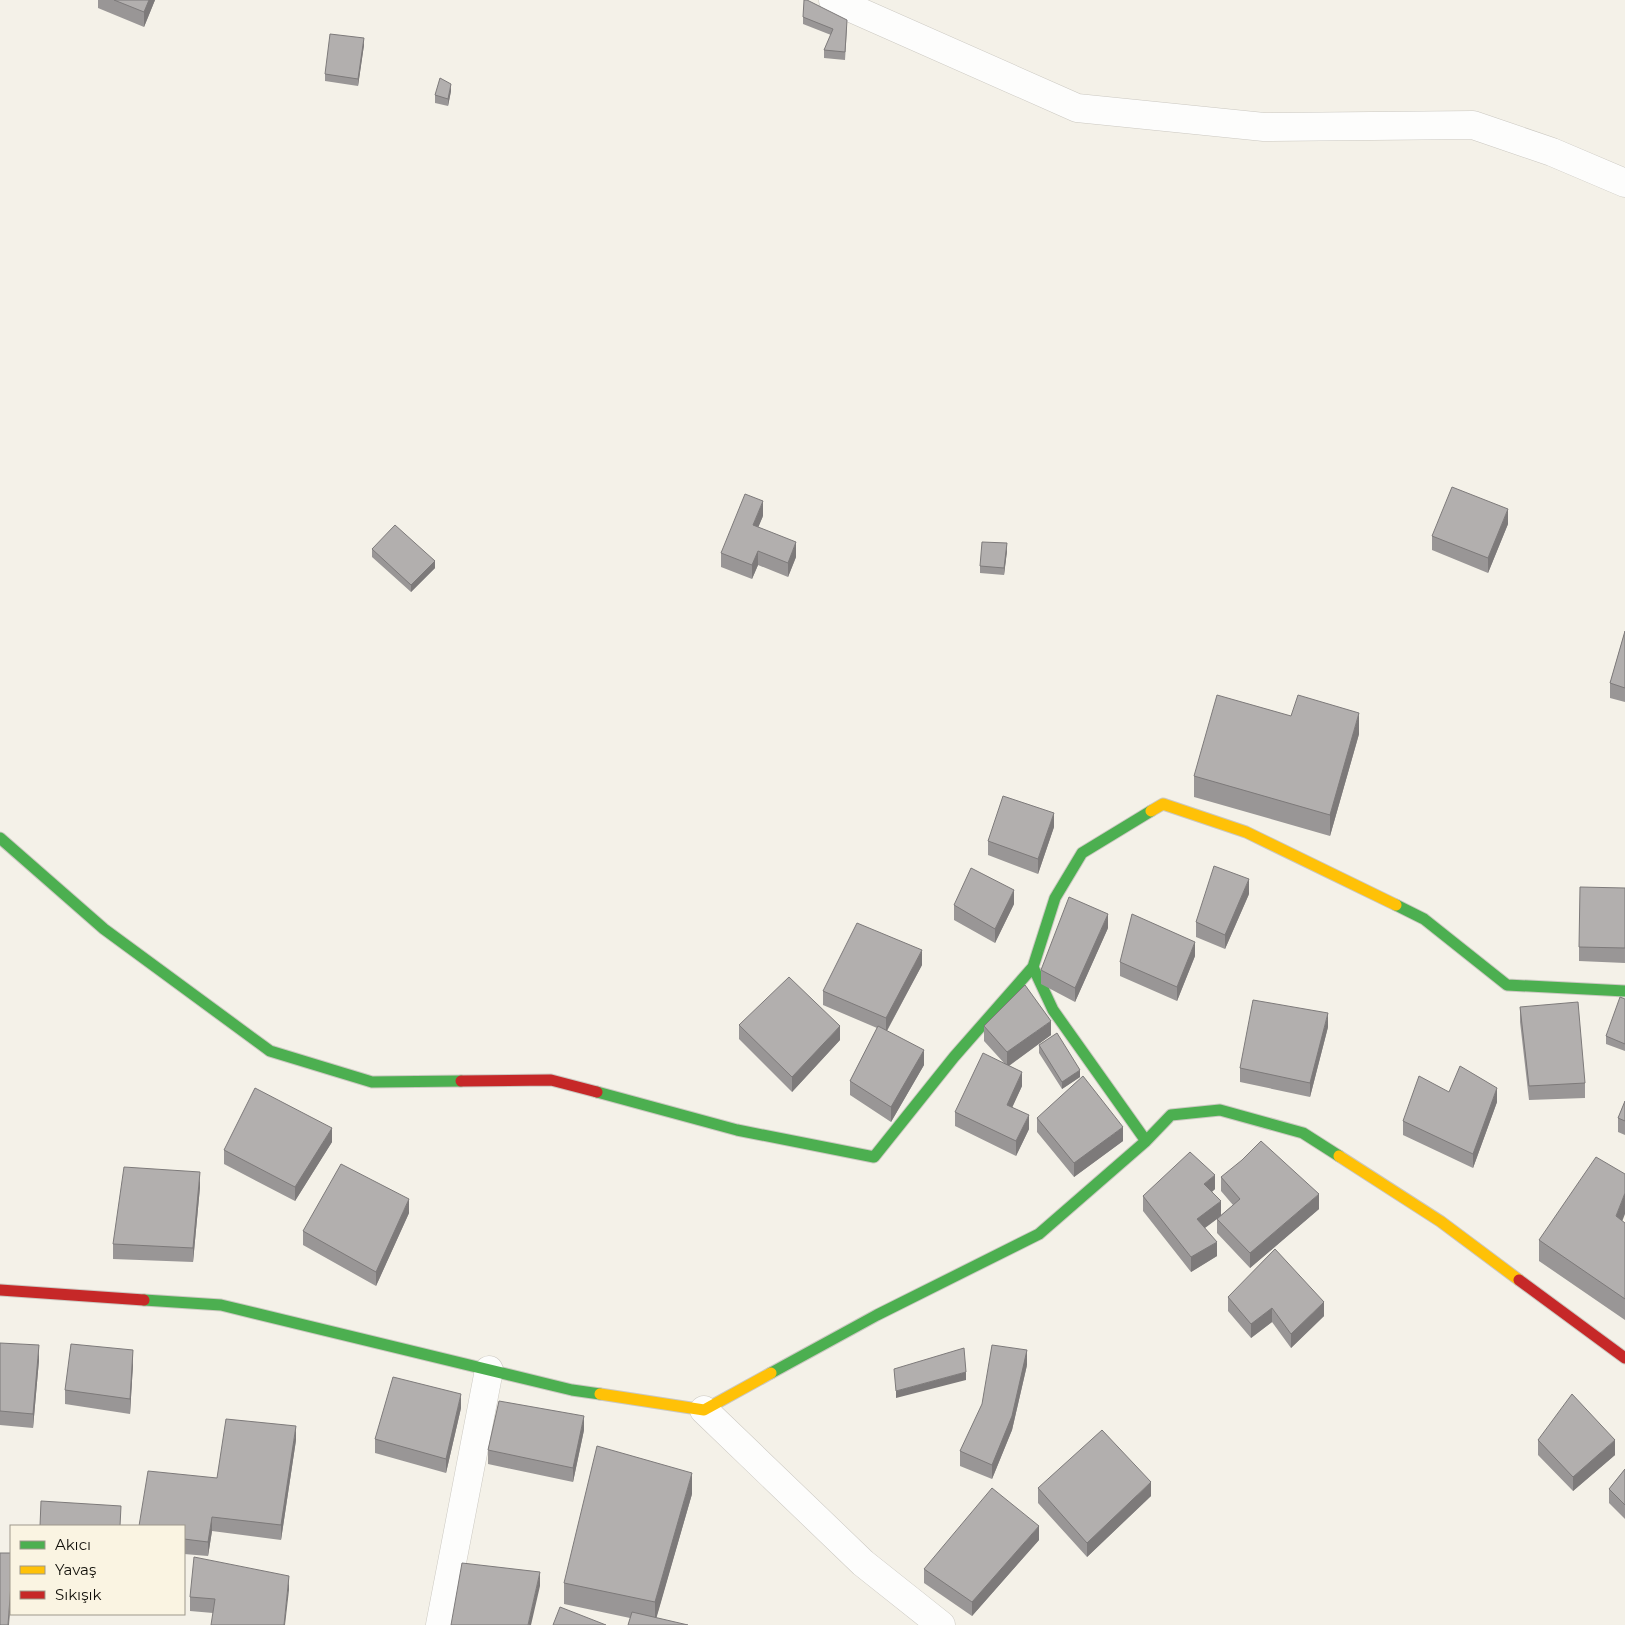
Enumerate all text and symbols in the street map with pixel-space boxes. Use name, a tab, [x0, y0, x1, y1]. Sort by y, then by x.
legend	[10, 1525, 185, 1615]
text: Akıcı	[55, 1535, 91, 1554]
text: Yavaş	[55, 1560, 96, 1579]
text: Sıkışık	[55, 1585, 102, 1604]

